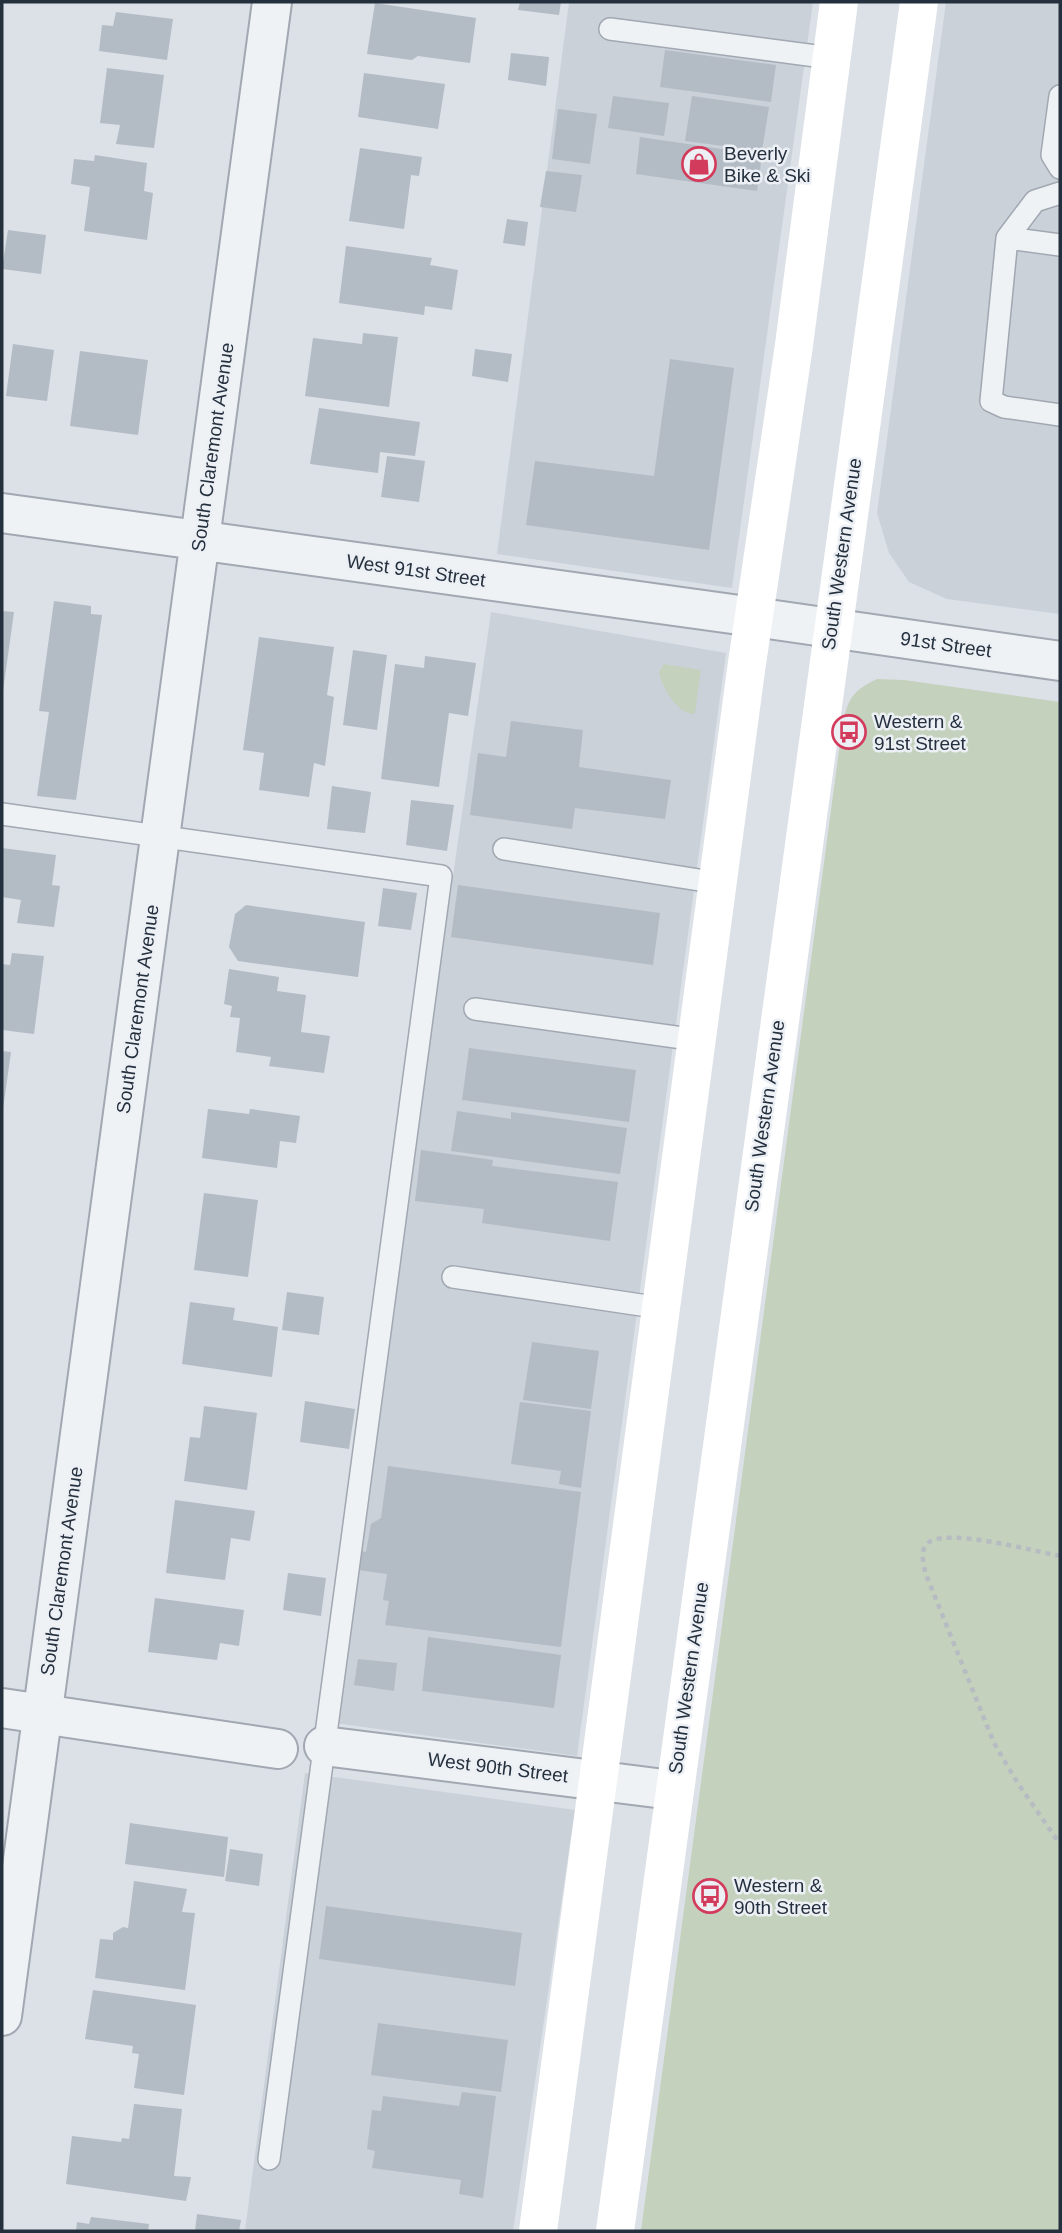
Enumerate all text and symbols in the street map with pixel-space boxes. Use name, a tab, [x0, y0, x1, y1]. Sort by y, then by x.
place label: Beverly Bike & Ski	[724, 143, 811, 186]
shop icon: Beverly Bike & Ski	[680, 145, 718, 183]
street label: South Claremont Avenue	[187, 341, 238, 553]
street label: South Western Avenue	[818, 457, 865, 651]
street label: West 91st Street	[345, 550, 487, 591]
street label: 91st Street	[899, 628, 994, 661]
place label: Western & 91st Street	[874, 711, 967, 754]
bus stop icon: Western & 91st Street	[830, 713, 868, 751]
street label: South Claremont Avenue	[112, 903, 163, 1115]
street label: South Western Avenue	[741, 1019, 788, 1213]
street label: South Claremont Avenue	[36, 1465, 87, 1677]
street label: South Western Avenue	[665, 1581, 712, 1775]
street label: West 90th Street	[427, 1748, 570, 1787]
place label: Western & 90th Street	[734, 1875, 828, 1918]
bus stop icon: Western & 90th Street	[691, 1877, 729, 1915]

